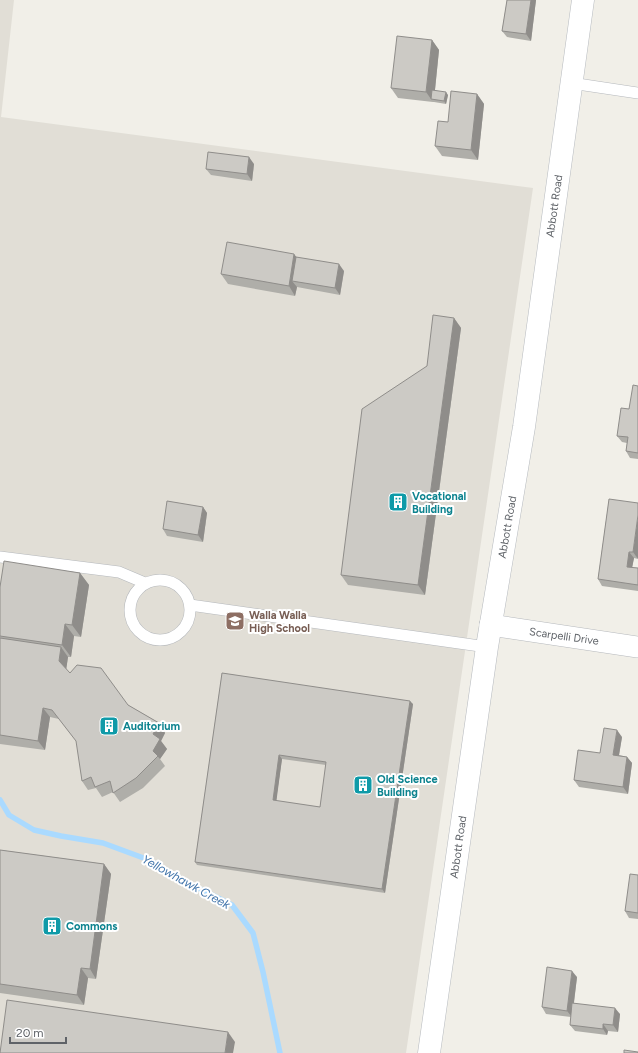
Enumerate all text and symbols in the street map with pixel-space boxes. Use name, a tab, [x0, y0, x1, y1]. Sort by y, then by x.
street label: Abbott Road	[544, 174, 565, 238]
place label: Vocational Building	[412, 490, 467, 516]
building icon: Vocational Building	[387, 491, 409, 513]
street label: Abbott Road	[496, 495, 519, 559]
place label: Walla Walla High School	[249, 609, 310, 635]
school or university icon: Walla Walla High School	[224, 610, 246, 632]
street label: Scarpelli Drive	[528, 625, 600, 648]
building icon: Auditorium	[98, 715, 120, 737]
place label: Auditorium	[123, 720, 181, 733]
place label: Old Science Building	[377, 773, 438, 799]
building icon: Old Science Building	[352, 774, 374, 796]
street label: Abbott Road	[448, 815, 469, 879]
water label: Yellowhawk Creek	[140, 852, 233, 913]
building icon: Commons	[41, 915, 63, 937]
place label: Commons	[66, 920, 117, 933]
scale bar	[10, 1019, 66, 1045]
text: 20 m	[16, 1026, 44, 1040]

